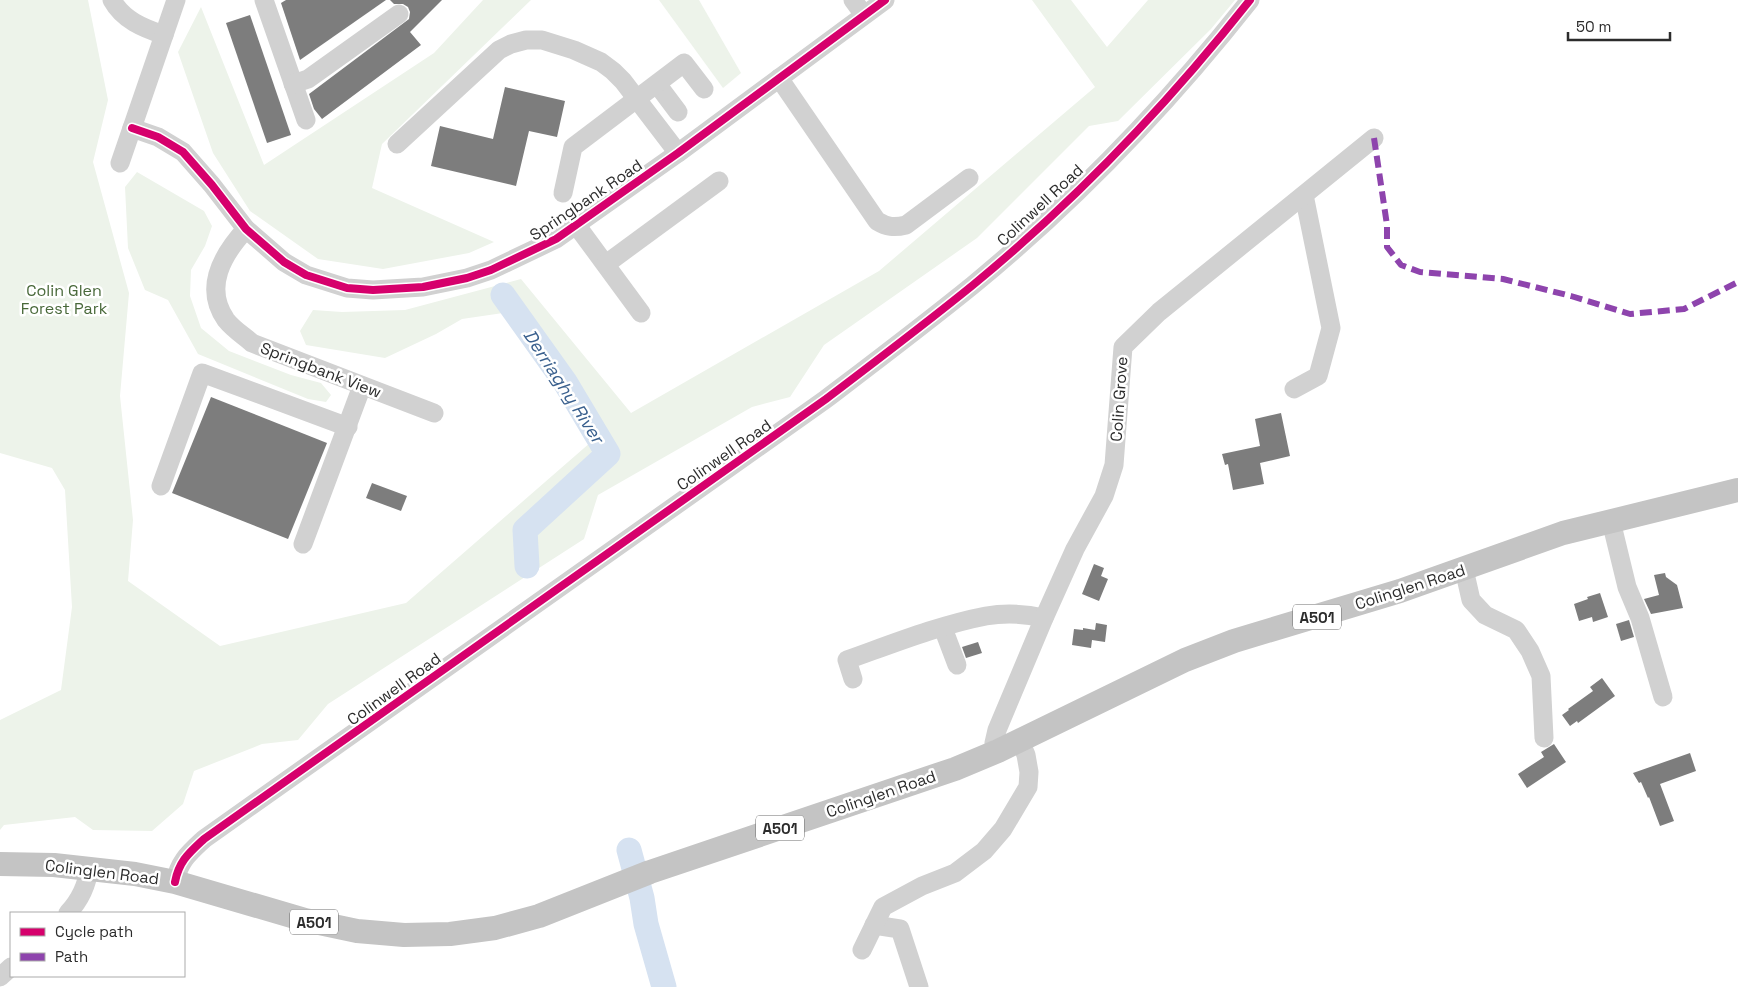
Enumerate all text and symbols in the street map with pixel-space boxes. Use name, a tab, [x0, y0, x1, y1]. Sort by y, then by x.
scale bar	[1568, 10, 1670, 42]
text: 50 m	[1576, 17, 1611, 36]
street label: Springbank Road	[526, 155, 646, 245]
street label: Colinwell Road	[992, 159, 1088, 251]
park label: Colin Glen Forest Park	[21, 280, 108, 319]
water label: Derriaghy River	[519, 325, 611, 449]
street label: Springbank View	[258, 337, 384, 403]
street label: Colin Grove	[1106, 356, 1132, 442]
street label: Colinwell Road	[672, 415, 776, 495]
street label: Colinglen Road	[1352, 559, 1468, 615]
road number: A501	[1293, 604, 1341, 630]
street label: Colinwell Road	[343, 648, 445, 730]
street label: Colinglen Road	[823, 765, 939, 823]
road number: A501	[756, 816, 804, 840]
street label: Colinglen Road	[44, 855, 160, 889]
road number: A501	[290, 910, 338, 934]
legend	[10, 912, 185, 977]
text: Cycle path	[55, 922, 133, 941]
text: Path	[55, 947, 88, 966]

